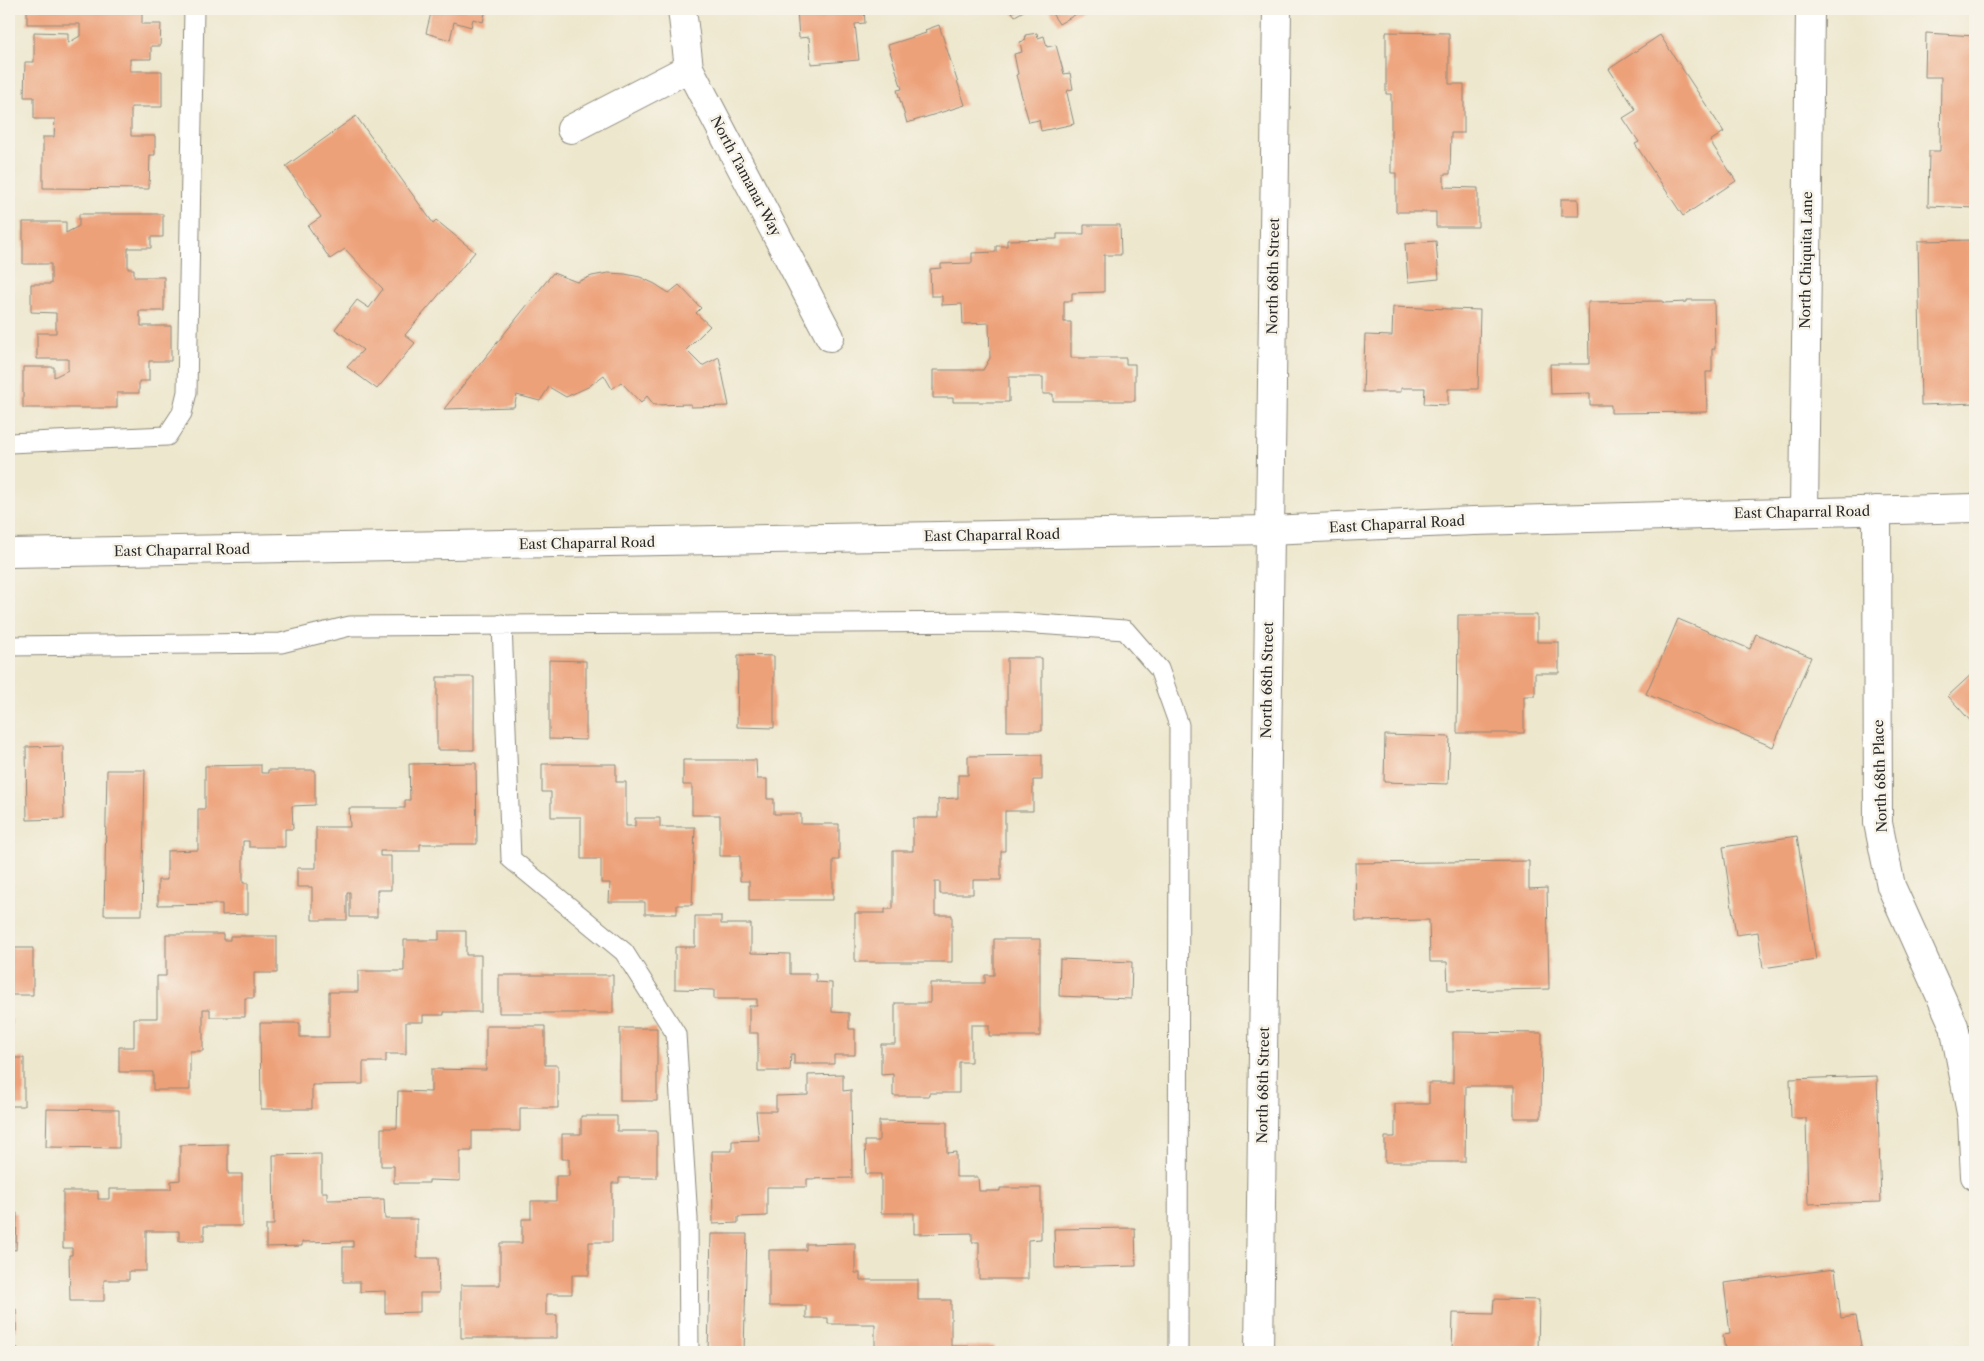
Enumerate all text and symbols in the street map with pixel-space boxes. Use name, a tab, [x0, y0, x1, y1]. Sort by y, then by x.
street label: North Tamanar Way	[707, 113, 785, 239]
street label: North Chiquita Lane	[1796, 191, 1816, 329]
street label: North 68th Street	[1263, 217, 1283, 335]
street label: East Chaparral Road	[1734, 502, 1871, 522]
street label: East Chaparral Road	[1328, 511, 1466, 537]
street label: East Chaparral Road	[924, 525, 1061, 545]
street label: East Chaparral Road	[519, 533, 656, 553]
street label: East Chaparral Road	[114, 540, 251, 560]
street label: North 68th Street	[1257, 621, 1277, 739]
street label: North 68th Place	[1869, 719, 1891, 833]
street label: North 68th Street	[1253, 1026, 1273, 1144]

